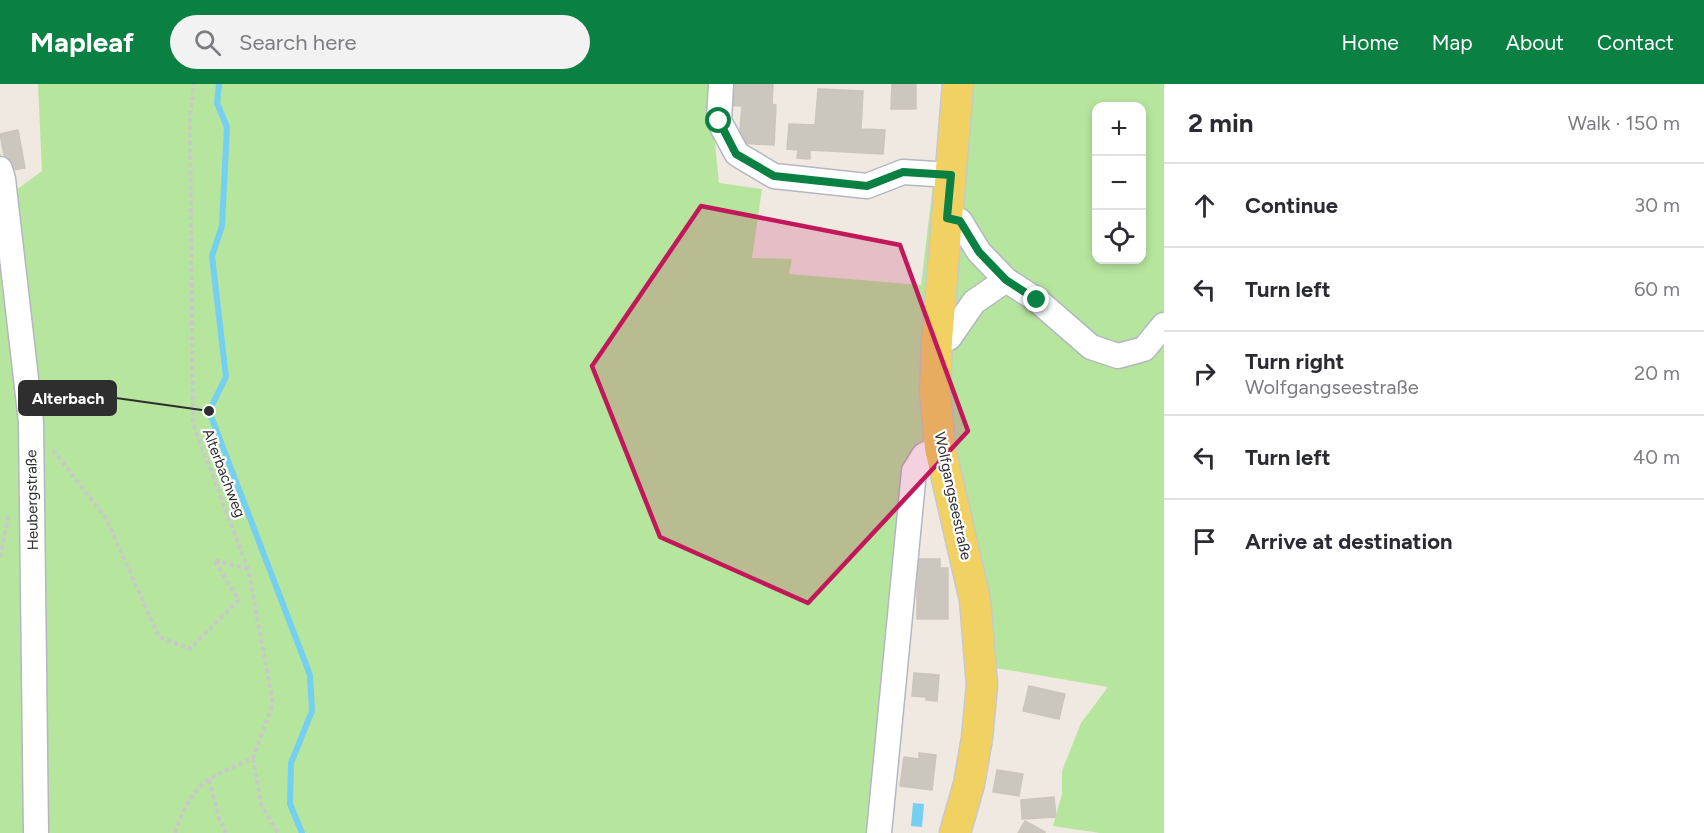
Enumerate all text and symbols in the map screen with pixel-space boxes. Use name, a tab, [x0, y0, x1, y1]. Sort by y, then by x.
search box	[170, 15, 590, 69]
text: Mapleaf	[30, 25, 134, 59]
icon: search	[191, 26, 224, 59]
text: Search here	[239, 29, 357, 56]
text: Home	[1342, 30, 1399, 55]
text: Map	[1432, 30, 1473, 55]
text: About	[1506, 30, 1564, 55]
text: Contact	[1597, 30, 1674, 55]
map controls	[1092, 102, 1146, 264]
button: +	[1092, 102, 1146, 156]
route start	[705, 107, 731, 133]
text: 2 min	[1188, 107, 1254, 139]
text: Walk · 150 m	[1568, 111, 1680, 135]
button: −	[1092, 156, 1146, 210]
icon: ahead	[1188, 189, 1221, 222]
text: Continue	[1245, 192, 1338, 219]
text: 30 m	[1634, 193, 1680, 217]
button: locate	[1092, 210, 1146, 264]
icon: left	[1188, 273, 1221, 306]
text: Turn left	[1245, 276, 1331, 303]
text: 60 m	[1634, 277, 1680, 301]
route end	[1023, 286, 1049, 312]
text: Turn right	[1245, 348, 1344, 375]
icon: right	[1188, 357, 1221, 390]
text: 20 m	[1634, 361, 1680, 385]
text: Wolfgangseestraße	[1245, 375, 1419, 399]
callout: Alterbach	[19, 381, 116, 415]
text: Alterbach	[32, 389, 104, 408]
street label: Alterbachweg	[199, 426, 249, 520]
street label: Wolfgangseestraße	[931, 430, 975, 562]
icon: left	[1188, 441, 1221, 474]
text: Turn left	[1245, 444, 1331, 471]
text: 40 m	[1633, 445, 1680, 469]
street label: Heubergstraße	[22, 449, 42, 551]
icon: arrive	[1188, 525, 1221, 558]
text: Arrive at destination	[1245, 528, 1453, 555]

